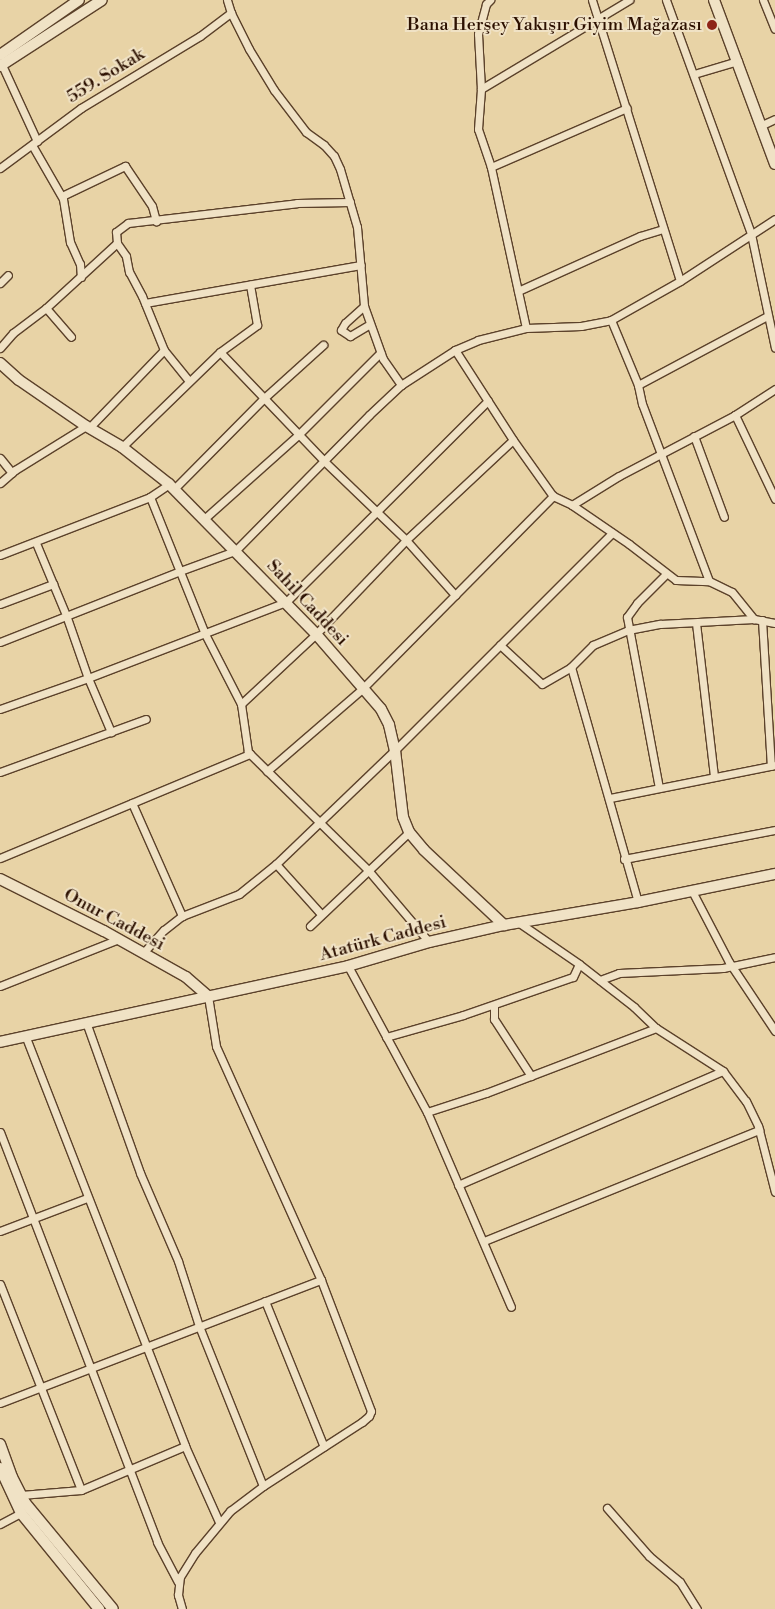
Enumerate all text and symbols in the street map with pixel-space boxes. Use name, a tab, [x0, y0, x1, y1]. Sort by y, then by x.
place label: Bana Herşey Yakışır Giyim Mağazası	[407, 14, 702, 36]
marker: Bana Herşey Yakışır Giyim Mağazası	[706, 19, 718, 31]
street label: 559. Sokak	[63, 44, 149, 108]
street label: Sahil Caddesi	[262, 555, 352, 651]
street label: Onur Caddesi	[60, 884, 168, 956]
street label: Atatürk Caddesi	[317, 912, 449, 966]

